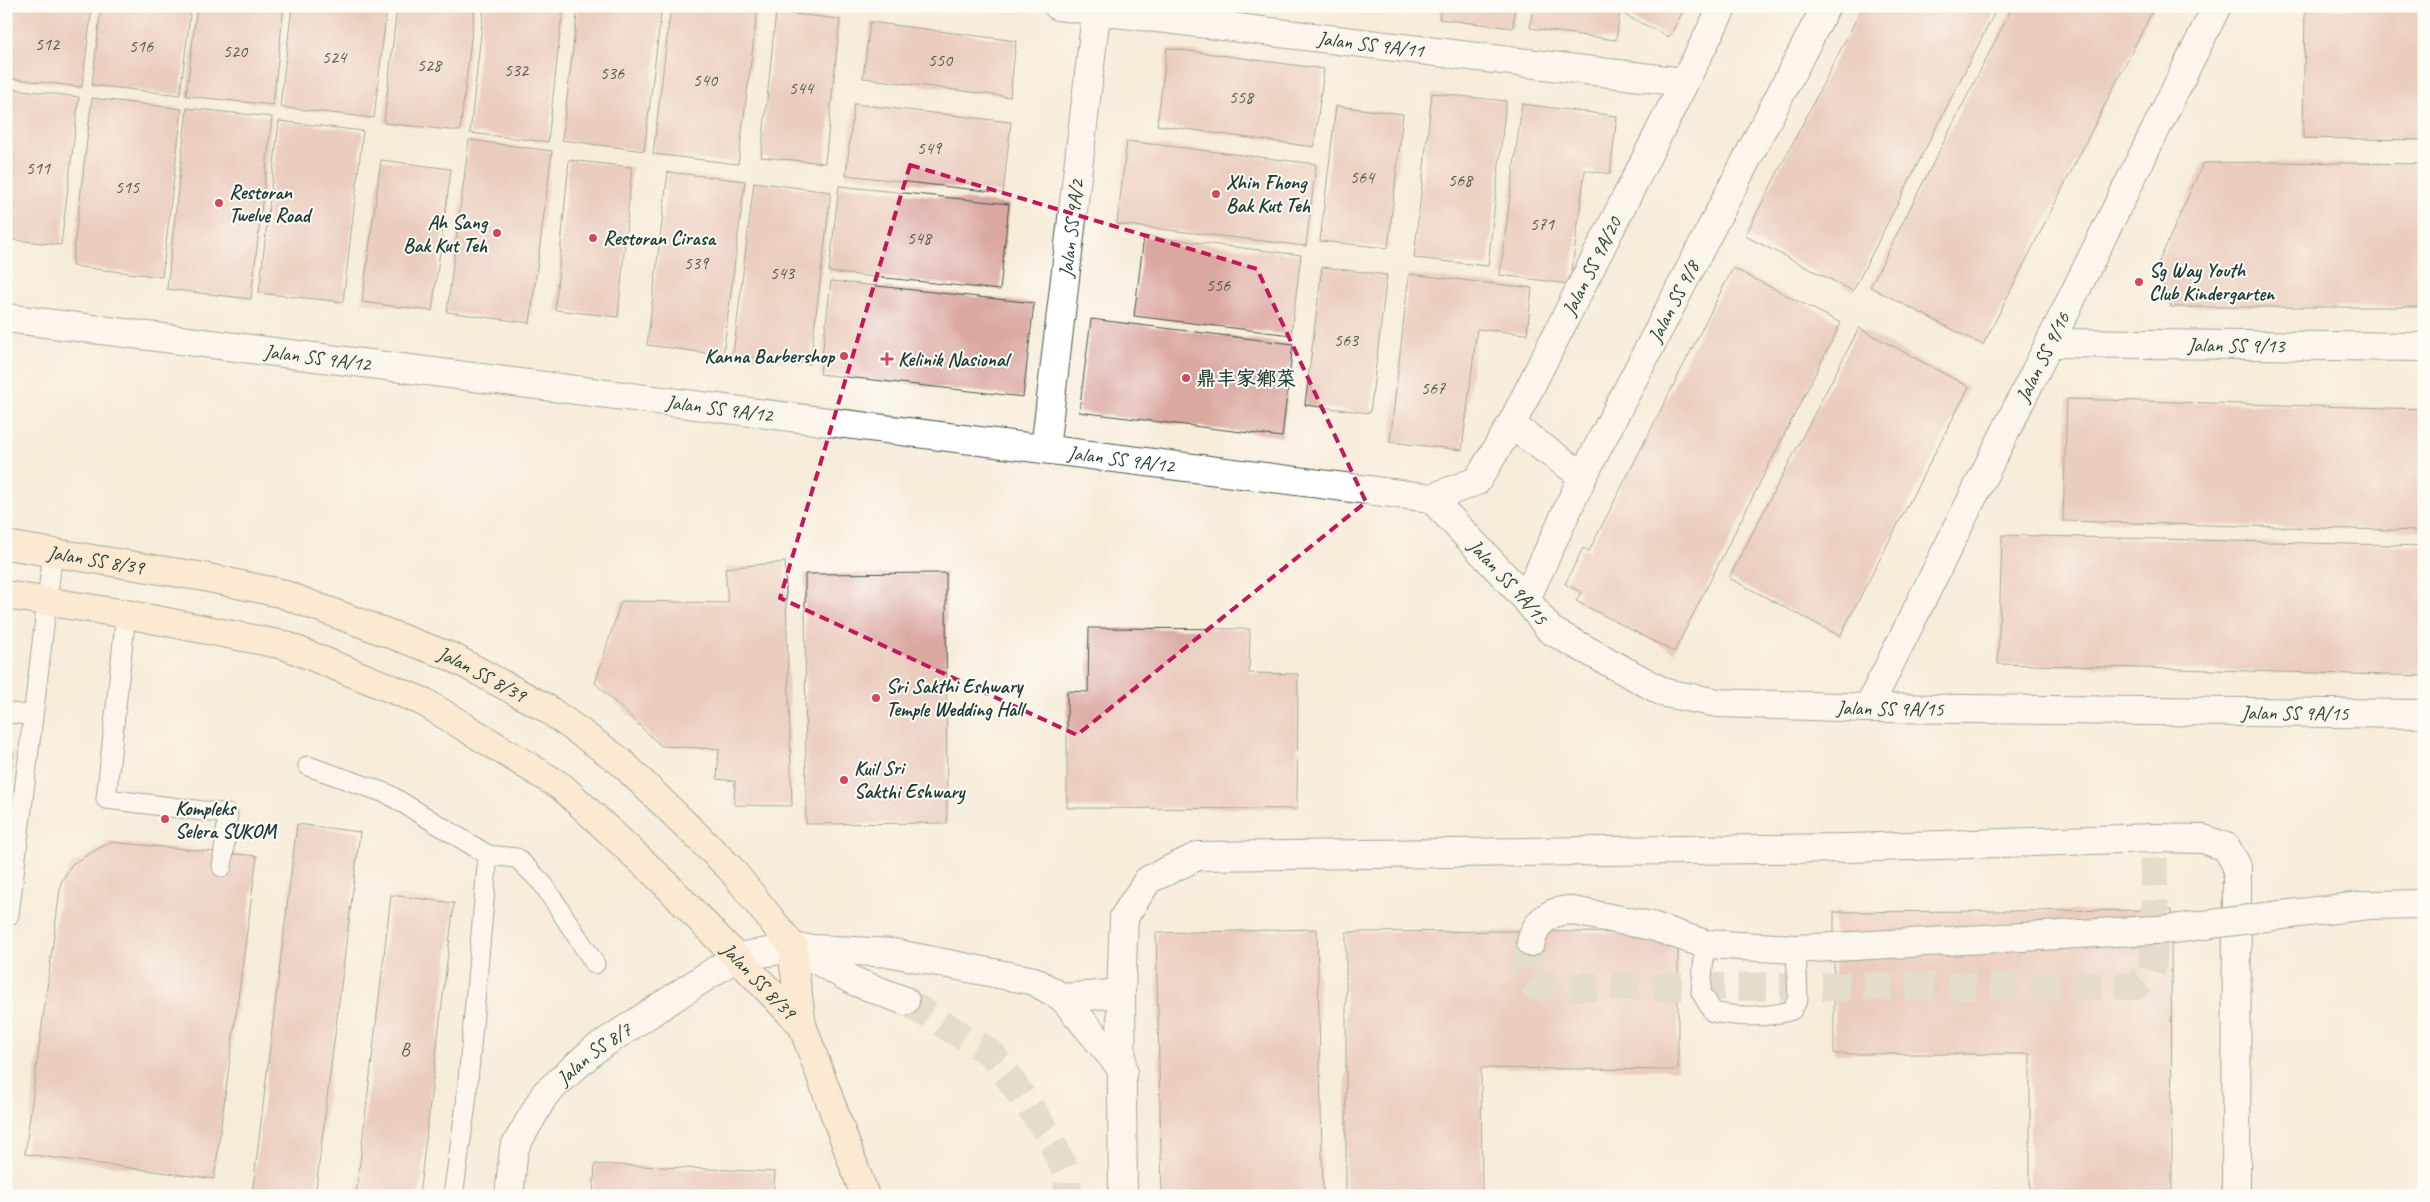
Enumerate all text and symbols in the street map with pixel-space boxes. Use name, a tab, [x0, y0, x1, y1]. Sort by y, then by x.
street label: Jalan SS 9A/11	[1315, 25, 1426, 63]
house number: 512	[35, 33, 61, 55]
house number: 516	[129, 35, 154, 57]
house number: 520	[223, 40, 249, 62]
house number: 524	[322, 46, 348, 68]
house number: 550	[928, 49, 954, 71]
house number: 528	[417, 54, 443, 76]
house number: 532	[504, 59, 530, 81]
house number: 536	[600, 62, 625, 84]
house number: 540	[693, 69, 719, 91]
house number: 544	[789, 77, 815, 99]
house number: 558	[1229, 86, 1255, 108]
house number: 549	[917, 137, 943, 159]
house number: 511	[26, 157, 51, 179]
house number: 564	[1350, 166, 1376, 188]
house number: 568	[1448, 169, 1474, 191]
place label: Xhin Fhong Bak Kut Teh	[1226, 170, 1311, 218]
house number: 515	[115, 176, 140, 198]
street label: Jalan SS 9A/2	[1053, 176, 1089, 280]
place label: Restoran Twelve Road	[229, 180, 314, 228]
marker: Xhin Fhong Bak Kut Teh	[1210, 188, 1222, 200]
marker: Restoran Twelve Road	[213, 197, 225, 209]
place label: Ah Sang Bak Kut Teh	[403, 210, 489, 258]
street label: Jalan SS 9A/20	[1556, 211, 1628, 320]
house number: 571	[1530, 213, 1555, 235]
place label: Restoran Cirasa	[603, 226, 717, 251]
marker: Ah Sang Bak Kut Teh	[491, 227, 503, 239]
house number: 548	[907, 227, 933, 249]
marker: Restoran Cirasa	[587, 232, 599, 244]
house number: 539	[684, 252, 710, 274]
street label: Jalan SS 9/8	[1641, 255, 1705, 347]
place label: Sg Way Youth Club Kindergarten	[2149, 258, 2276, 306]
house number: 543	[770, 262, 796, 284]
house number: 556	[1206, 274, 1231, 296]
marker: Sg Way Youth Club Kindergarten	[2133, 276, 2145, 288]
street label: Jalan SS 9/16	[2009, 307, 2076, 407]
house number: 563	[1334, 329, 1360, 351]
street label: Jalan SS 9/13	[2186, 332, 2287, 358]
street label: Jalan SS 9A/12	[262, 338, 374, 377]
place label: Kanna Barbershop	[704, 344, 835, 369]
place label: Kelinik Nasional	[898, 347, 1012, 372]
marker: Kanna Barbershop	[838, 350, 850, 362]
marker: Kelinik Nasional	[880, 352, 894, 366]
place label: 鼎丰家鄉菜	[1196, 366, 1296, 391]
marker: 鼎丰家鄉菜	[1180, 372, 1192, 384]
house number: 567	[1421, 377, 1446, 399]
street label: Jalan SS 9A/12	[664, 389, 776, 427]
street label: Jalan SS 9A/12	[1065, 440, 1178, 478]
street label: Jalan SS 9A/15	[1463, 533, 1554, 630]
street label: Jalan SS 8/39	[45, 539, 148, 580]
street label: Jalan SS 8/39	[433, 640, 532, 708]
place label: Sri Sakthi Eshwary Temple Wedding Hall	[886, 674, 1027, 722]
marker: Sri Sakthi Eshwary Temple Wedding Hall	[870, 692, 882, 704]
street label: Jalan SS 9A/15	[1835, 694, 1945, 721]
street label: Jalan SS 9A/15	[2240, 700, 2350, 726]
place label: Kuil Sri Sakthi Eshwary	[854, 756, 967, 805]
marker: Kuil Sri Sakthi Eshwary	[838, 774, 850, 786]
place label: Kompleks Selera SUKOM	[175, 796, 278, 844]
marker: Kompleks Selera SUKOM	[159, 813, 171, 825]
street label: Jalan SS 8/39	[716, 936, 803, 1026]
street label: Jalan SS 8/7	[550, 1016, 637, 1091]
house number: B	[400, 1038, 411, 1060]

